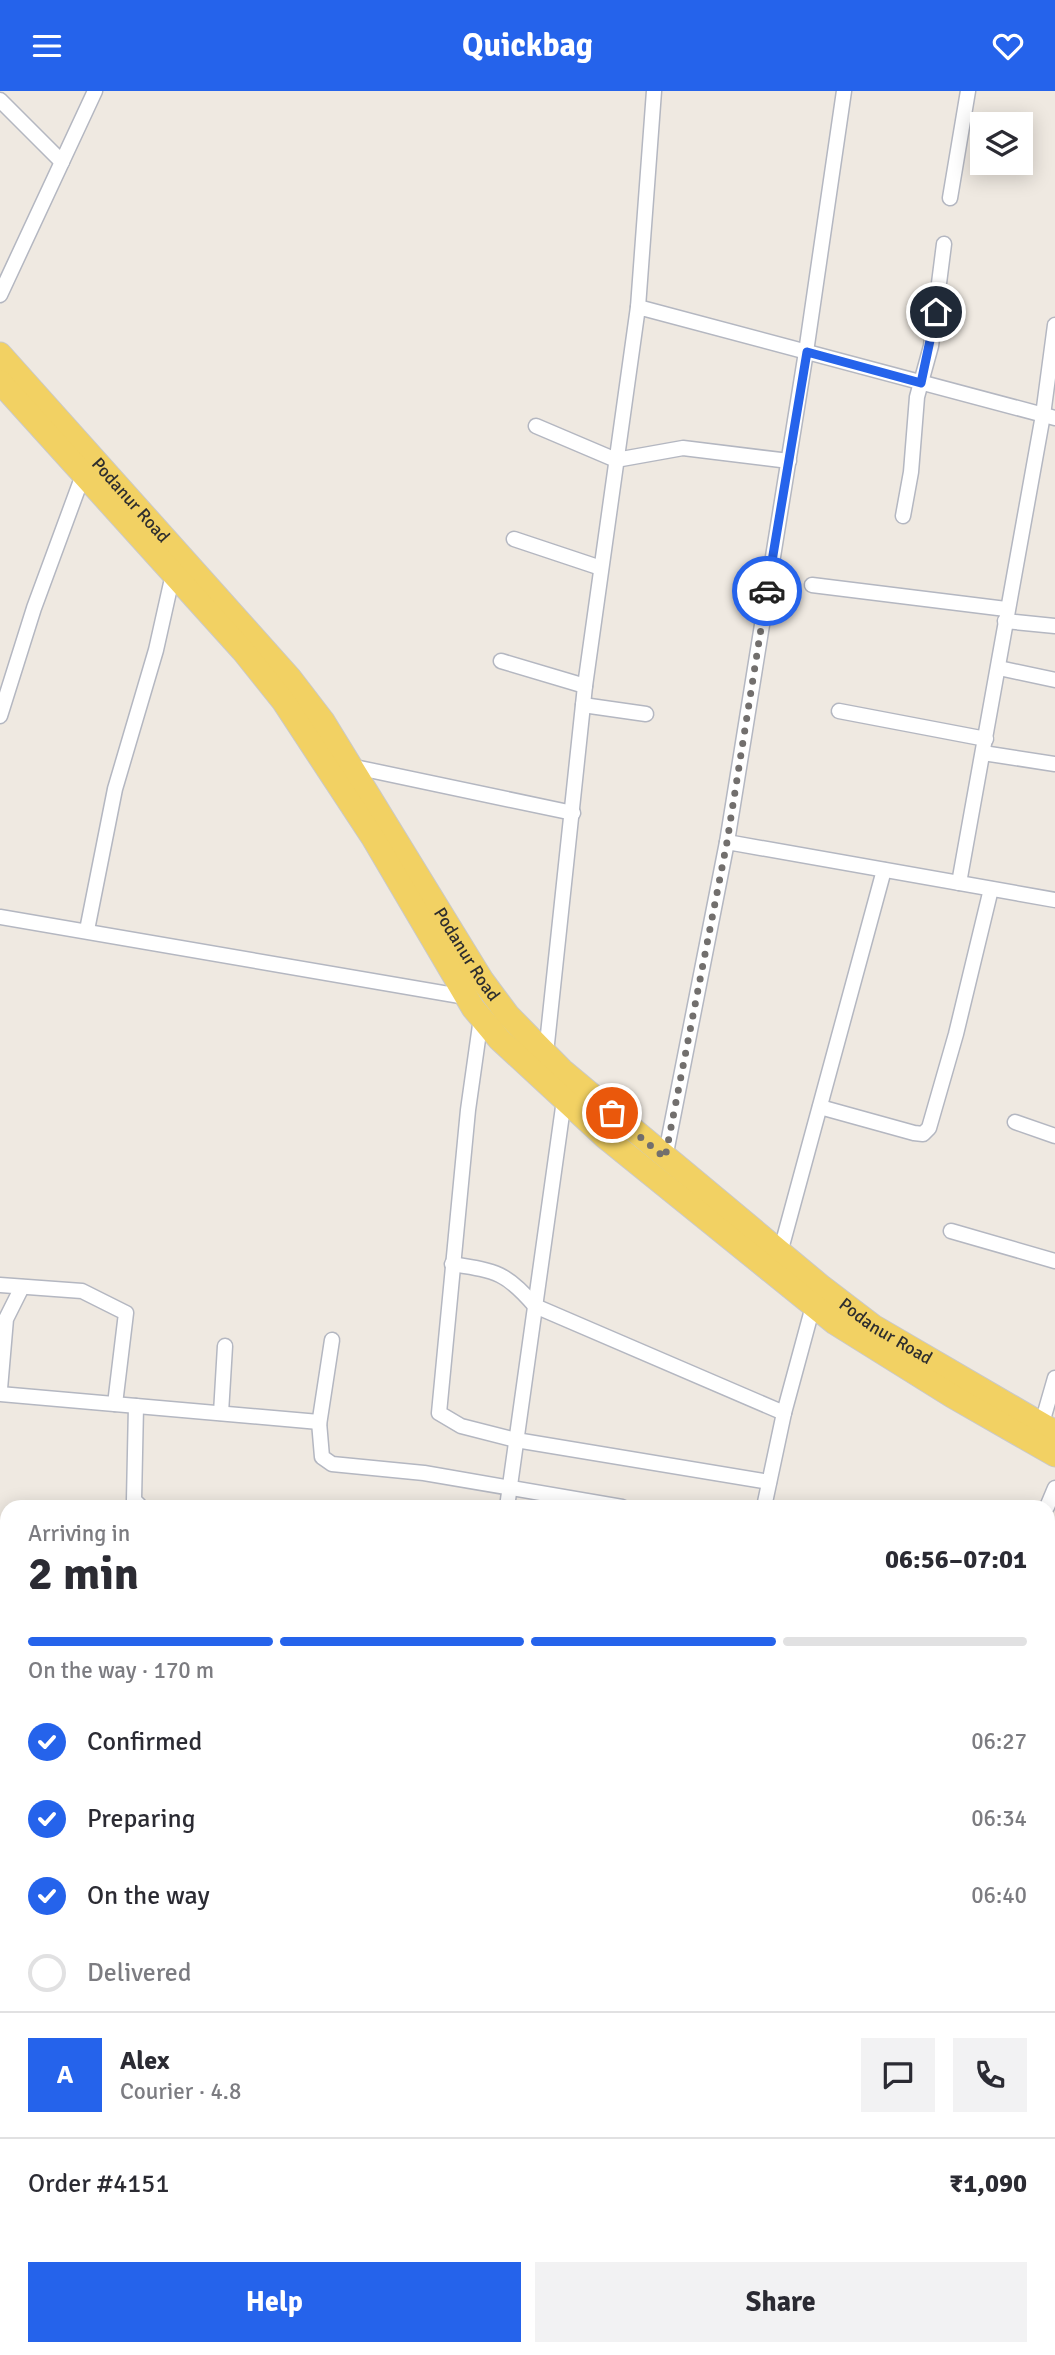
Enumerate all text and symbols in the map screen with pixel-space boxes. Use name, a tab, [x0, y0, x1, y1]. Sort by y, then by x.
text: Quickbag	[462, 26, 593, 65]
icon: menu	[28, 27, 66, 65]
icon: heart	[989, 27, 1027, 65]
map controls	[970, 112, 1033, 175]
button: layers	[970, 112, 1033, 175]
pin	[906, 282, 966, 342]
icon: home	[917, 293, 955, 331]
street label: Podanur Road	[87, 453, 174, 547]
courier	[732, 556, 802, 626]
icon: car	[748, 572, 786, 610]
street label: Podanur Road	[429, 903, 505, 1005]
pin	[582, 1083, 642, 1143]
icon: bag	[593, 1094, 631, 1132]
street label: Podanur Road	[835, 1293, 936, 1369]
text: Arriving in	[28, 1519, 130, 1548]
text: 06:56–07:01	[885, 1544, 1027, 1576]
text: 2 min	[28, 1546, 139, 1602]
text: On the way · 170 m	[28, 1656, 214, 1685]
icon: check	[28, 1723, 66, 1761]
text: Confirmed	[87, 1726, 202, 1758]
text: 06:27	[971, 1727, 1027, 1756]
icon: check	[28, 1800, 66, 1838]
text: Preparing	[87, 1803, 195, 1835]
text: 06:34	[971, 1804, 1027, 1833]
icon: check	[28, 1877, 66, 1915]
text: On the way	[87, 1880, 210, 1912]
text: 06:40	[971, 1881, 1027, 1910]
text: Delivered	[87, 1957, 192, 1989]
button: chat	[861, 2038, 935, 2112]
button: phone	[953, 2038, 1027, 2112]
text: Alex	[120, 2045, 170, 2077]
text: A	[57, 2059, 73, 2091]
text: Courier · 4.8	[120, 2077, 241, 2106]
text: Order #4151	[28, 2168, 169, 2200]
text: ₹1,090	[949, 2168, 1027, 2200]
button: Help	[28, 2262, 521, 2342]
button: Share	[535, 2262, 1027, 2342]

